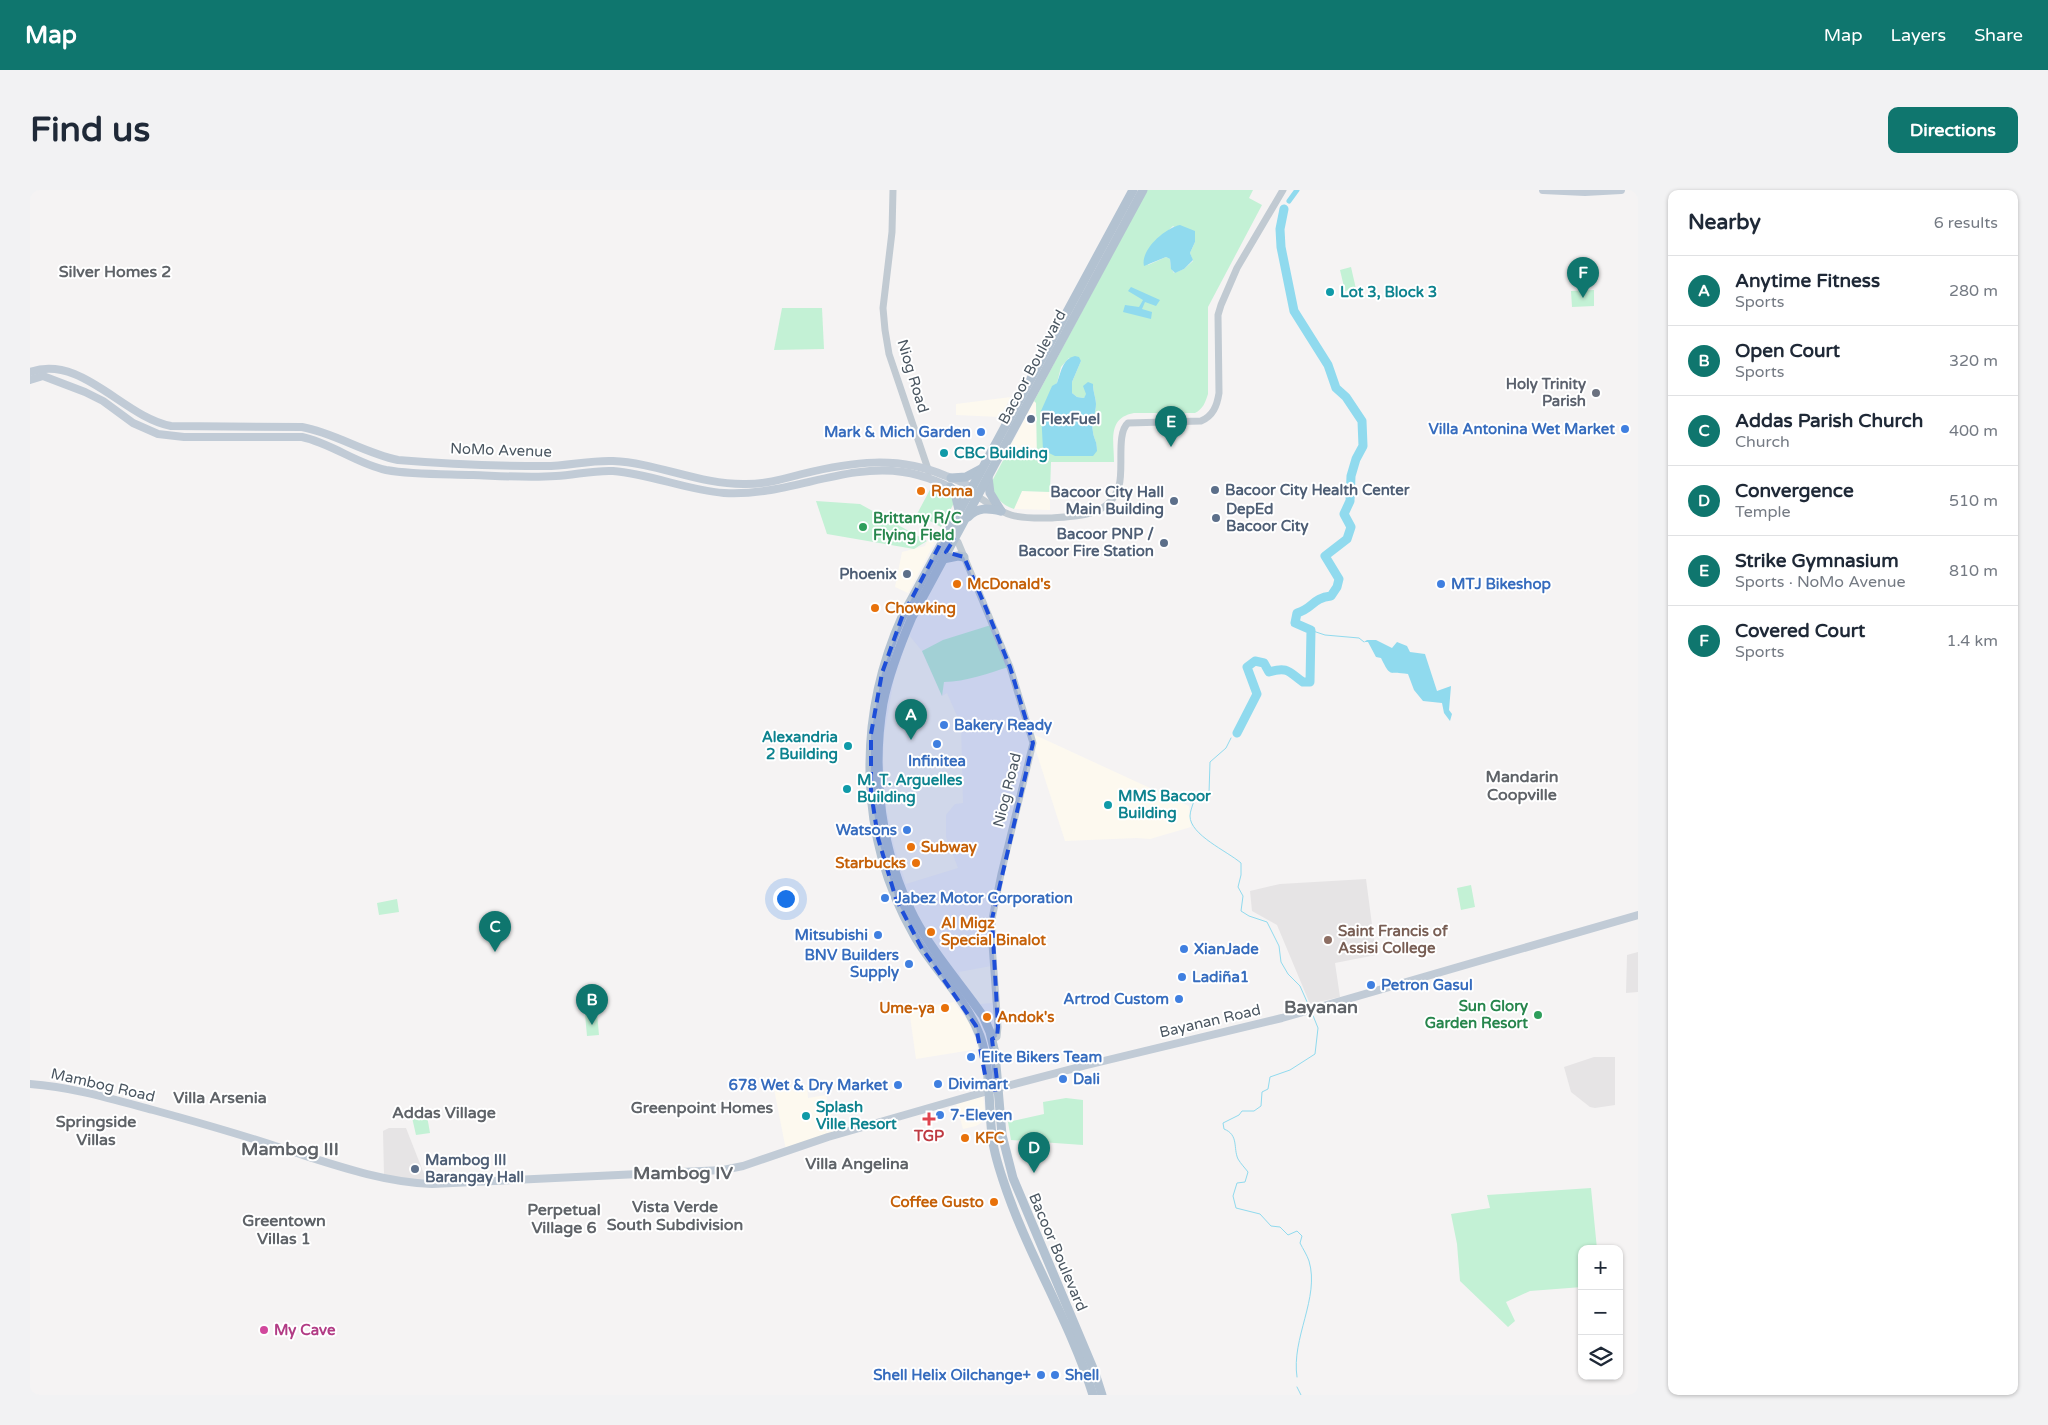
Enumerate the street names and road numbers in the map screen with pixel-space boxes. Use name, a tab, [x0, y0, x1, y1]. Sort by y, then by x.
street label: Bacoor Boulevard	[994, 307, 1070, 427]
street label: Niog Road	[893, 337, 933, 415]
street label: NoMo Avenue	[450, 439, 552, 461]
street label: Niog Road	[989, 751, 1025, 829]
street label: Bayanan Road	[1158, 1001, 1262, 1041]
street label: Mambog Road	[49, 1064, 157, 1106]
street label: Bacoor Boulevard	[1025, 1190, 1091, 1314]

